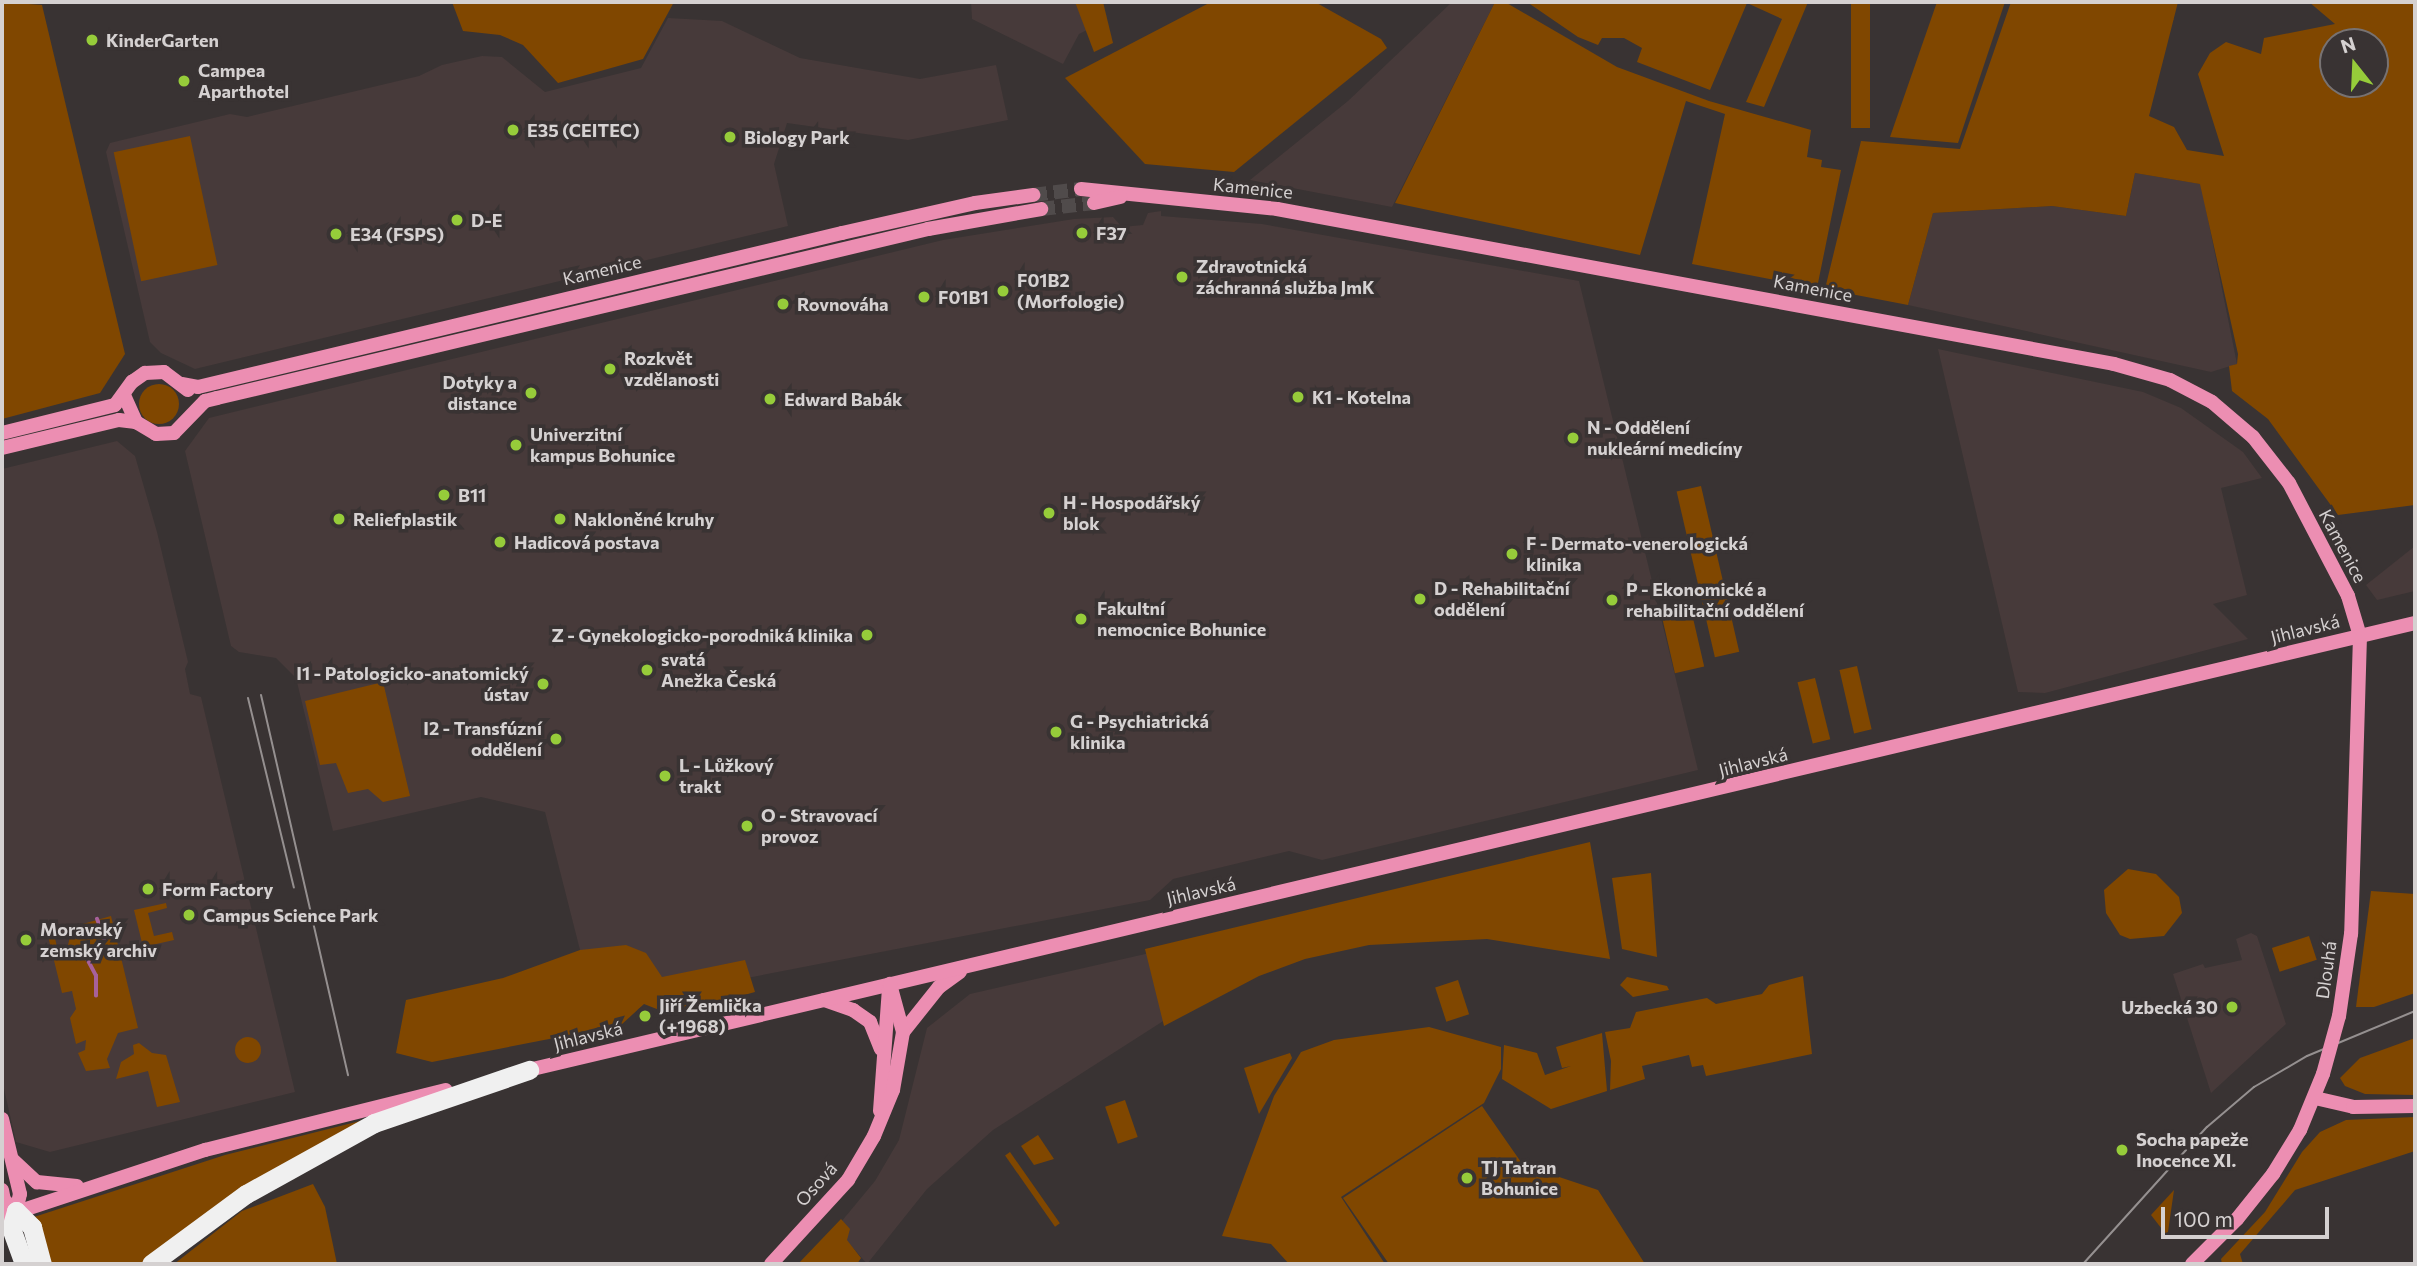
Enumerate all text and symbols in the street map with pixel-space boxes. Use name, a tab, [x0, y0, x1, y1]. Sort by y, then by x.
north arrow	[2319, 28, 2389, 98]
place label: KinderGarten	[106, 29, 219, 51]
text: N	[2338, 31, 2358, 58]
marker: KinderGarten	[84, 32, 100, 48]
place label: Campea Aparthotel	[198, 60, 289, 102]
marker: Campea Aparthotel	[176, 73, 192, 89]
place label: E35 (CEITEC)	[527, 119, 640, 141]
marker: E35 (CEITEC)	[505, 122, 521, 138]
place label: Biology Park	[744, 126, 849, 148]
marker: Biology Park	[722, 129, 738, 145]
street label: Kamenice	[1212, 173, 1294, 203]
place label: D-E	[471, 209, 503, 231]
marker: D-E	[449, 212, 465, 228]
place label: F37	[1096, 222, 1127, 244]
place label: E34 (FSPS)	[350, 223, 444, 245]
marker: F37	[1074, 225, 1090, 241]
marker: E34 (FSPS)	[328, 226, 344, 242]
street label: Kamenice	[561, 250, 643, 290]
place label: Zdravotnická záchranná služba JmK	[1196, 256, 1375, 298]
marker: Zdravotnická záchranná služba JmK	[1174, 269, 1190, 285]
place label: F01B2 (Morfologie)	[1017, 270, 1124, 312]
street label: Kamenice	[1772, 270, 1854, 306]
marker: F01B2 (Morfologie)	[995, 283, 1011, 299]
place label: F01B1	[938, 286, 989, 308]
marker: F01B1	[916, 289, 932, 305]
place label: Rovnováha	[797, 293, 889, 315]
marker: Rovnováha	[775, 296, 791, 312]
place label: Rozkvět vzdělanosti	[624, 348, 719, 390]
marker: Rozkvět vzdělanosti	[602, 361, 618, 377]
place label: Dotyky a distance	[442, 372, 517, 414]
marker: Dotyky a distance	[523, 385, 539, 401]
place label: K1 - Kotelna	[1312, 386, 1411, 408]
place label: Edward Babák	[784, 388, 902, 410]
marker: K1 - Kotelna	[1290, 389, 1306, 405]
marker: Edward Babák	[762, 391, 778, 407]
place label: N - Oddělení nukleární medicíny	[1587, 417, 1743, 460]
place label: Univerzitní kampus Bohunice	[530, 424, 675, 466]
marker: N - Oddělení nukleární medicíny	[1565, 430, 1581, 446]
marker: Univerzitní kampus Bohunice	[508, 437, 524, 453]
place label: B11	[458, 484, 486, 506]
marker: B11	[436, 487, 452, 503]
place label: H - Hospodářský blok	[1063, 492, 1201, 534]
marker: H - Hospodářský blok	[1041, 505, 1057, 521]
street label: Kamenice	[2315, 506, 2371, 586]
place label: Reliefplastik	[353, 508, 457, 530]
place label: Nakloněné kruhy	[574, 508, 714, 530]
marker: Reliefplastik	[331, 511, 347, 527]
marker: Nakloněné kruhy	[552, 511, 568, 527]
place label: Hadicová postava	[514, 531, 659, 553]
place label: F - Dermato-venerologická klinika	[1526, 533, 1748, 576]
marker: Hadicová postava	[492, 534, 508, 550]
marker: F - Dermato-venerologická klinika	[1504, 546, 1520, 562]
place label: D - Rehabilitační oddělení	[1434, 578, 1570, 620]
place label: P - Ekonomické a rehabilitační oddělení	[1626, 579, 1804, 622]
marker: D - Rehabilitační oddělení	[1412, 591, 1428, 607]
marker: P - Ekonomické a rehabilitační oddělení	[1604, 592, 1620, 608]
place label: Fakultní nemocnice Bohunice	[1097, 598, 1266, 640]
marker: Fakultní nemocnice Bohunice	[1071, 609, 1091, 629]
street label: Jihlavská	[2268, 610, 2342, 648]
place label: Z - Gynekologicko-porodniká klinika	[552, 624, 853, 646]
marker: Z - Gynekologicko-porodniká klinika	[859, 627, 875, 643]
place label: svatá Anežka Česká	[661, 649, 776, 692]
marker: svatá Anežka Česká	[639, 662, 655, 678]
place label: I1 - Patologicko-anatomický ústav	[296, 663, 529, 706]
marker: I1 - Patologicko-anatomický ústav	[535, 676, 551, 692]
place label: G - Psychiatrická klinika	[1070, 711, 1209, 754]
place label: I2 - Transfúzní oddělení	[423, 718, 542, 760]
marker: G - Psychiatrická klinika	[1048, 724, 1064, 740]
marker: I2 - Transfúzní oddělení	[548, 731, 564, 747]
street label: Jihlavská	[1716, 743, 1790, 781]
place label: L - Lůžkový trakt	[679, 755, 774, 798]
marker: L - Lůžkový trakt	[657, 768, 673, 784]
place label: O - Stravovací provoz	[761, 805, 878, 848]
marker: O - Stravovací provoz	[739, 818, 755, 834]
street label: Jihlavská	[1164, 873, 1238, 909]
place label: Form Factory	[162, 878, 273, 900]
marker: Form Factory	[140, 881, 156, 897]
place label: Campus Science Park	[203, 904, 378, 926]
marker: Campus Science Park	[181, 907, 197, 923]
place label: Moravský zemský archiv	[40, 919, 157, 962]
marker: Moravský zemský archiv	[18, 932, 34, 948]
street label: Dlouhá	[2311, 940, 2341, 1000]
place label: Jiří Žemlička (+1968)	[659, 995, 762, 1038]
place label: Uzbecká 30	[2121, 996, 2218, 1018]
marker: Uzbecká 30	[2224, 999, 2240, 1015]
marker: Jiří Žemlička (+1968)	[637, 1008, 653, 1024]
street label: Jihlavská	[551, 1017, 625, 1055]
place label: Socha papeže Inocence XI.	[2136, 1129, 2249, 1172]
marker: Socha papeže Inocence XI.	[2114, 1142, 2130, 1158]
place label: TJ Tatran Bohunice	[1481, 1157, 1558, 1200]
street label: Osová	[791, 1158, 841, 1210]
marker: TJ Tatran Bohunice	[1459, 1170, 1475, 1186]
scale bar	[2165, 1192, 2333, 1236]
text: 100 m	[2174, 1206, 2233, 1231]

